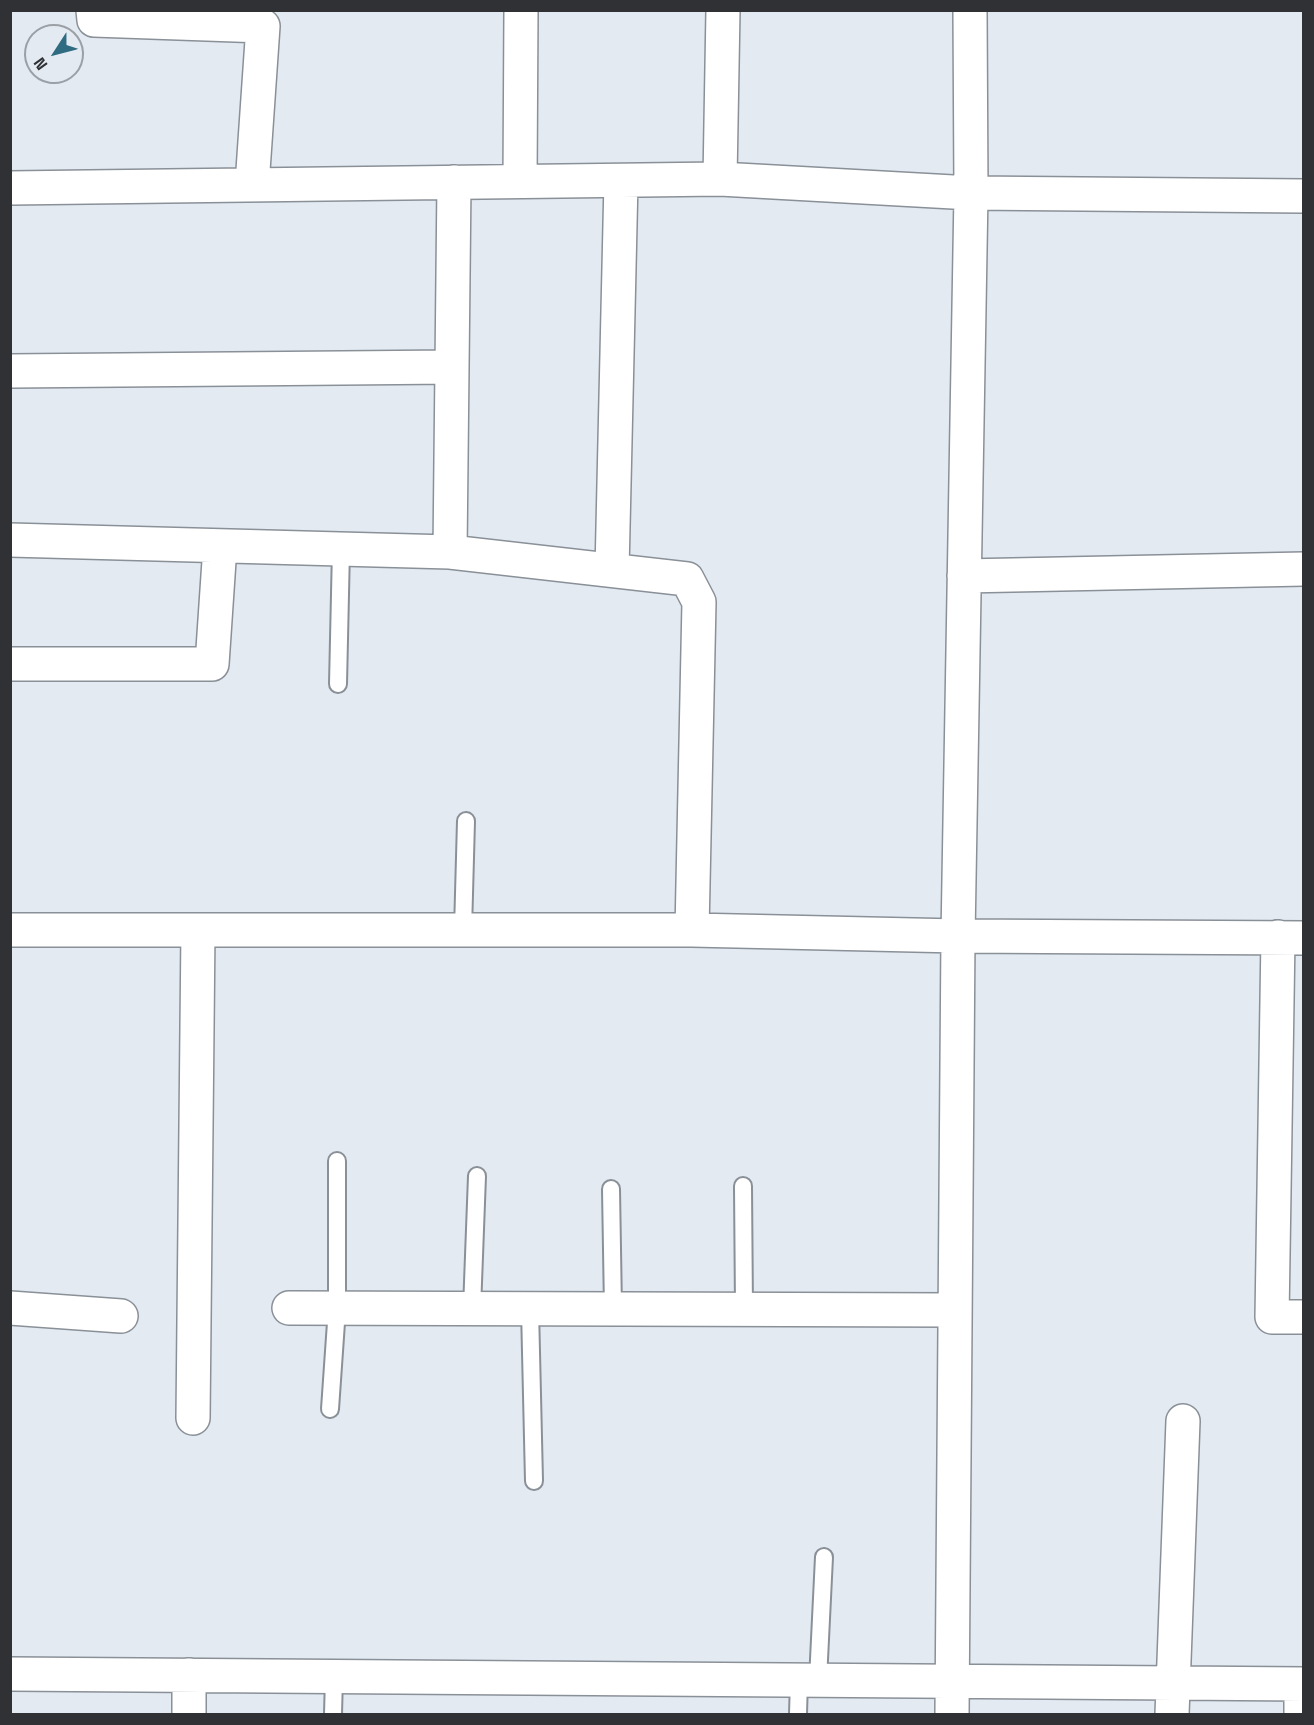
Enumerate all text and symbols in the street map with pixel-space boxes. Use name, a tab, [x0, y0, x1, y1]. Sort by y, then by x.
north arrow	[24, 24, 84, 84]
text: N	[29, 53, 52, 74]

